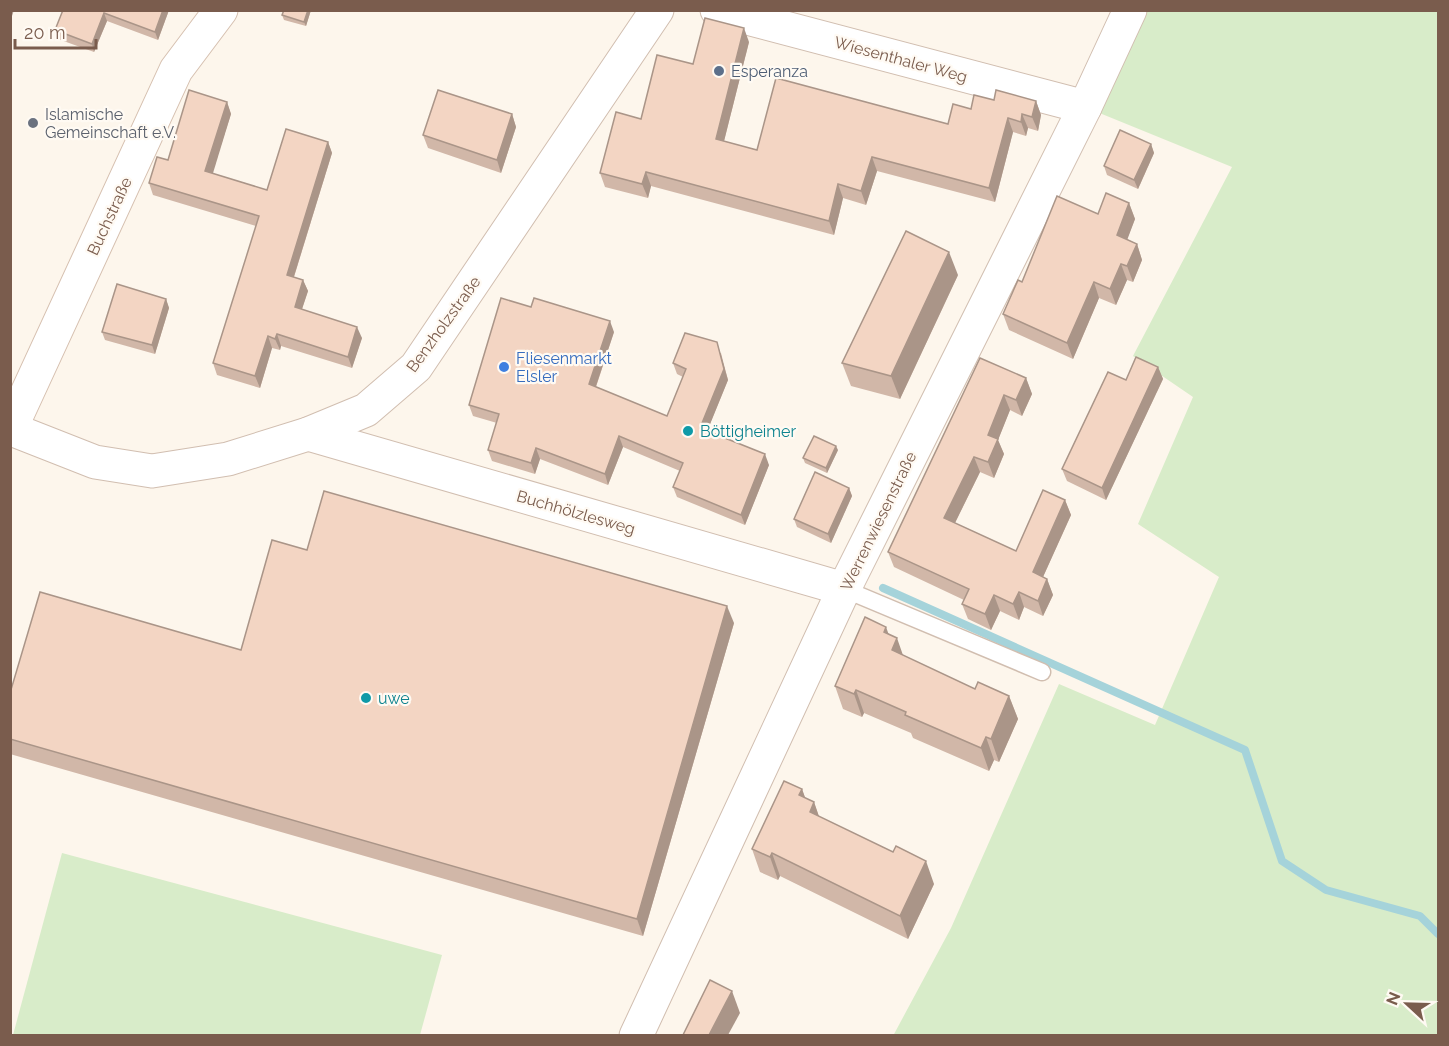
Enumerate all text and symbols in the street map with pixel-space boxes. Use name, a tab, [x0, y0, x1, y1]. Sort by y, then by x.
scale bar	[15, 12, 96, 50]
text: 20 m	[24, 22, 66, 43]
street label: Wiesenthaler Weg	[832, 33, 969, 86]
place label: Esperanza	[731, 62, 808, 81]
marker: Esperanza	[712, 64, 726, 78]
place label: Islamische Gemeinschaft e.V.	[45, 105, 176, 142]
marker: Islamische Gemeinschaft e.V.	[26, 116, 40, 130]
street label: Buchstraße	[83, 174, 136, 258]
street label: Benzholzstraße	[402, 273, 485, 376]
place label: Fliesenmarkt Elsler	[516, 349, 613, 386]
marker: Fliesenmarkt Elsler	[497, 360, 511, 374]
place label: Böttigheimer	[700, 422, 796, 441]
marker: Böttigheimer	[681, 424, 695, 438]
street label: Werrenwiesenstraße	[836, 449, 920, 594]
street label: Buchhölzlesweg	[514, 486, 637, 539]
place label: uwe	[378, 689, 410, 708]
marker: uwe	[359, 691, 373, 705]
north arrow	[1377, 974, 1437, 1034]
text: N	[1382, 989, 1405, 1008]

